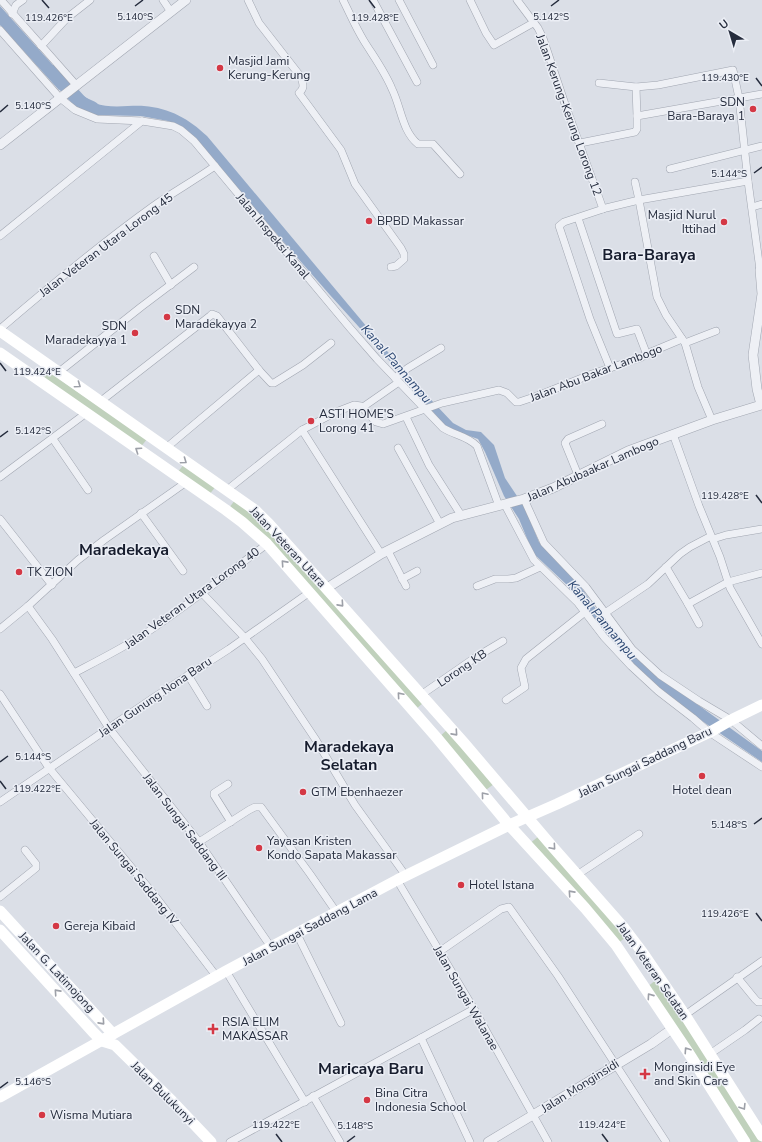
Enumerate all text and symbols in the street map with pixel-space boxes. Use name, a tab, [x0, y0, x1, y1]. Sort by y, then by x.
text: 5.140°S	[117, 10, 153, 24]
text: 5.142°S	[533, 10, 569, 24]
text: 119.426°E	[25, 11, 73, 25]
text: 119.428°E	[351, 11, 399, 25]
north arrow	[710, 12, 750, 52]
text: U	[716, 16, 732, 33]
street label: Jalan Kerung-Kerung Lorong 12	[532, 31, 606, 198]
place label: Masjid Jami Kerung-Kerung	[228, 53, 310, 83]
marker: Masjid Jami Kerung-Kerung	[215, 63, 225, 73]
text: 119.430°E	[701, 71, 749, 85]
place label: SDN Bara-Baraya 1	[667, 94, 745, 124]
text: 5.140°S	[15, 99, 51, 113]
marker: SDN Bara-Baraya 1	[748, 104, 758, 114]
text: 5.144°S	[711, 167, 747, 181]
street label: Jalan Veteran Utara Lorong 45	[35, 189, 176, 301]
street label: Jalan Inspeksi Kanal	[232, 189, 314, 283]
place label: Masjid Nurul Ittihad	[648, 207, 716, 237]
place label: BPBD Makassar	[377, 213, 465, 229]
marker: BPBD Makassar	[364, 216, 374, 226]
marker: Masjid Nurul Ittihad	[719, 217, 729, 227]
district label: Bara-Baraya	[602, 244, 696, 266]
place label: SDN Maradekayya 2	[175, 302, 257, 332]
marker: SDN Maradekayya 2	[162, 312, 172, 322]
place label: SDN Maradekayya 1	[45, 318, 127, 348]
water label: Kanal Pannampu	[357, 321, 435, 407]
marker: SDN Maradekayya 1	[130, 328, 140, 338]
street label: Jalan Abu Bakar Lambogo	[527, 340, 665, 406]
text: 119.424°E	[13, 365, 61, 379]
one-way arrow	[74, 380, 81, 388]
place label: ASTI HOME'S Lorong 41	[319, 406, 394, 436]
marker: ASTI HOME'S Lorong 41	[306, 416, 316, 426]
text: 5.142°S	[15, 424, 51, 438]
street label: Jalan Abubaakar Lambogo	[524, 433, 662, 506]
one-way arrow	[135, 448, 142, 455]
one-way arrow	[180, 456, 187, 464]
text: 119.428°E	[701, 489, 749, 503]
street label: Jalan Veteran Utara	[246, 502, 330, 591]
district label: Maradekaya	[79, 539, 169, 561]
street label: Jalan Veteran Utara Lorong 40	[120, 544, 263, 653]
one-way arrow	[281, 560, 289, 568]
place label: TK ZION	[27, 564, 73, 580]
marker: TK ZION	[14, 567, 24, 577]
water label: Kanal Pannampu	[563, 576, 641, 664]
one-way arrow	[336, 599, 344, 607]
street label: Lorong KB	[434, 646, 490, 690]
street label: Jalan Gunung Nona Baru	[94, 653, 215, 741]
one-way arrow	[397, 693, 404, 700]
street label: Jalan Sungai Saddang Baru	[575, 723, 714, 802]
one-way arrow	[450, 728, 458, 736]
district label: Maradekaya Selatan	[304, 736, 394, 776]
text: 5.144°S	[15, 750, 51, 764]
street label: Jalan Sungai Saddang III	[139, 769, 231, 884]
marker: Hotel dean	[697, 771, 707, 781]
text: 119.422°E	[13, 782, 61, 796]
place label: Hotel dean	[672, 782, 732, 798]
place label: GTM Ebenhaezer	[311, 784, 404, 800]
marker: GTM Ebenhaezer	[298, 787, 308, 797]
one-way arrow	[481, 792, 488, 799]
street label: Jalan Sungai Saddang IV	[85, 815, 182, 929]
text: 5.148°S	[711, 818, 747, 832]
place label: Yayasan Kristen Kondo Sapata Makassar	[266, 833, 397, 863]
one-way arrow	[548, 842, 555, 850]
marker: Yayasan Kristen Kondo Sapata Makassar	[254, 843, 264, 853]
place label: Hotel Istana	[469, 877, 534, 893]
marker: Hotel Istana	[456, 880, 466, 890]
street label: Jalan Sungai Saddang Lama	[239, 885, 380, 970]
one-way arrow	[569, 890, 576, 898]
text: 119.426°E	[701, 907, 749, 921]
place label: Gereja Kibaid	[64, 918, 135, 934]
street label: Jalan Veteran Selatan	[613, 918, 693, 1023]
marker: Gereja Kibaid	[51, 921, 61, 931]
street label: Jalan G. Latimojong	[15, 928, 99, 1016]
street label: Jalan Sungai Walanae	[429, 942, 503, 1053]
one-way arrow	[54, 989, 61, 997]
one-way arrow	[648, 994, 655, 1001]
place label: RSIA ELIM MAKASSAR	[222, 1014, 288, 1044]
one-way arrow	[98, 1017, 105, 1024]
marker: RSIA ELIM MAKASSAR	[207, 1023, 219, 1035]
one-way arrow	[684, 1047, 692, 1054]
street label: Jalan Monginsidi	[537, 1056, 622, 1117]
street label: Jalan Bulukunyi	[127, 1057, 198, 1128]
district label: Maricaya Baru	[318, 1058, 424, 1080]
place label: Monginsidi Eye and Skin Care	[654, 1059, 735, 1089]
marker: Monginsidi Eye and Skin Care	[639, 1068, 651, 1080]
text: 5.146°S	[15, 1075, 51, 1089]
place label: Bina Citra Indonesia School	[375, 1085, 467, 1115]
marker: Bina Citra Indonesia School	[362, 1095, 372, 1105]
one-way arrow	[738, 1103, 746, 1110]
place label: Wisma Mutiara	[50, 1107, 132, 1123]
marker: Wisma Mutiara	[37, 1110, 47, 1120]
text: 119.422°E	[252, 1118, 300, 1132]
text: 119.424°E	[578, 1118, 626, 1132]
text: 5.148°S	[337, 1119, 373, 1133]

